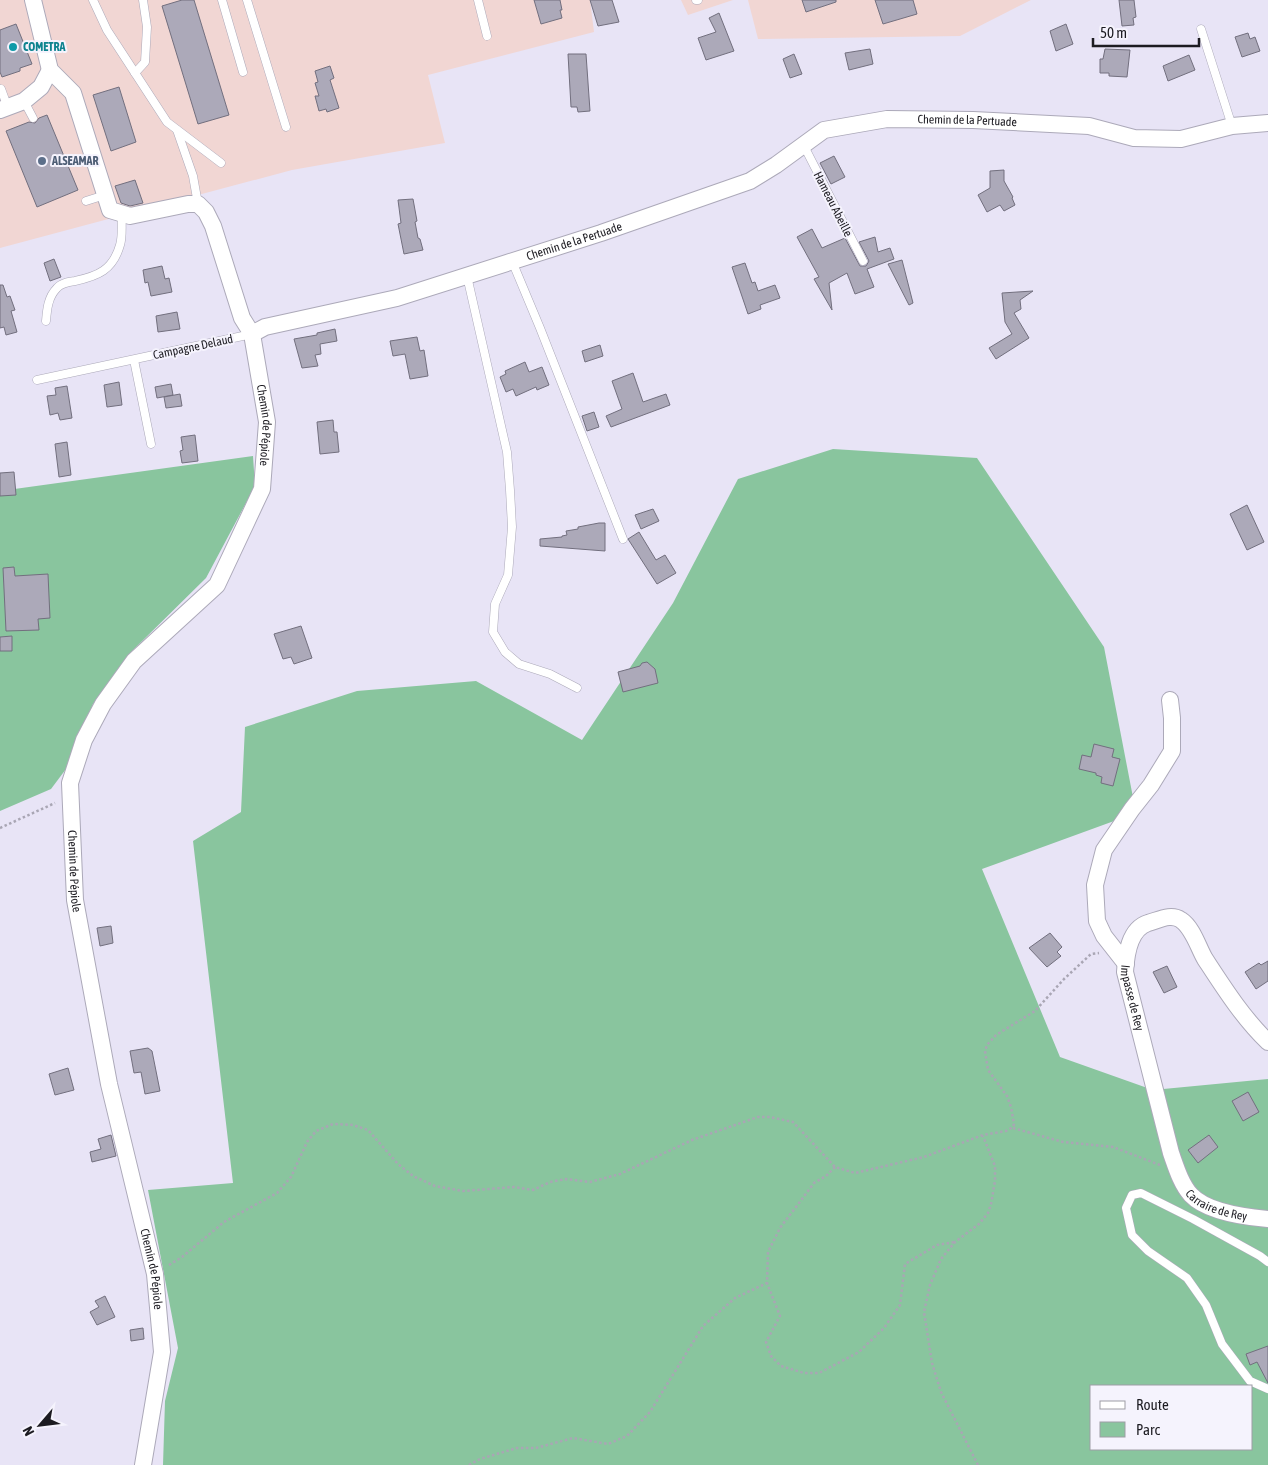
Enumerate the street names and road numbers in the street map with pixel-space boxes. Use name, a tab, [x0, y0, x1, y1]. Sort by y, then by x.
street label: Chemin de la Pertuade	[917, 112, 1017, 129]
street label: Hameau Abeille	[811, 169, 855, 239]
street label: Chemin de la Pertuade	[525, 219, 624, 263]
street label: Campagne Delaud	[152, 332, 234, 362]
street label: Chemin de Pépiole	[254, 383, 274, 467]
street label: Chemin de Pépiole	[65, 830, 84, 913]
street label: Impasse de Rey	[1118, 964, 1147, 1032]
street label: Carraire de Rey	[1182, 1187, 1248, 1224]
street label: Chemin de Pépiole	[137, 1227, 165, 1310]

